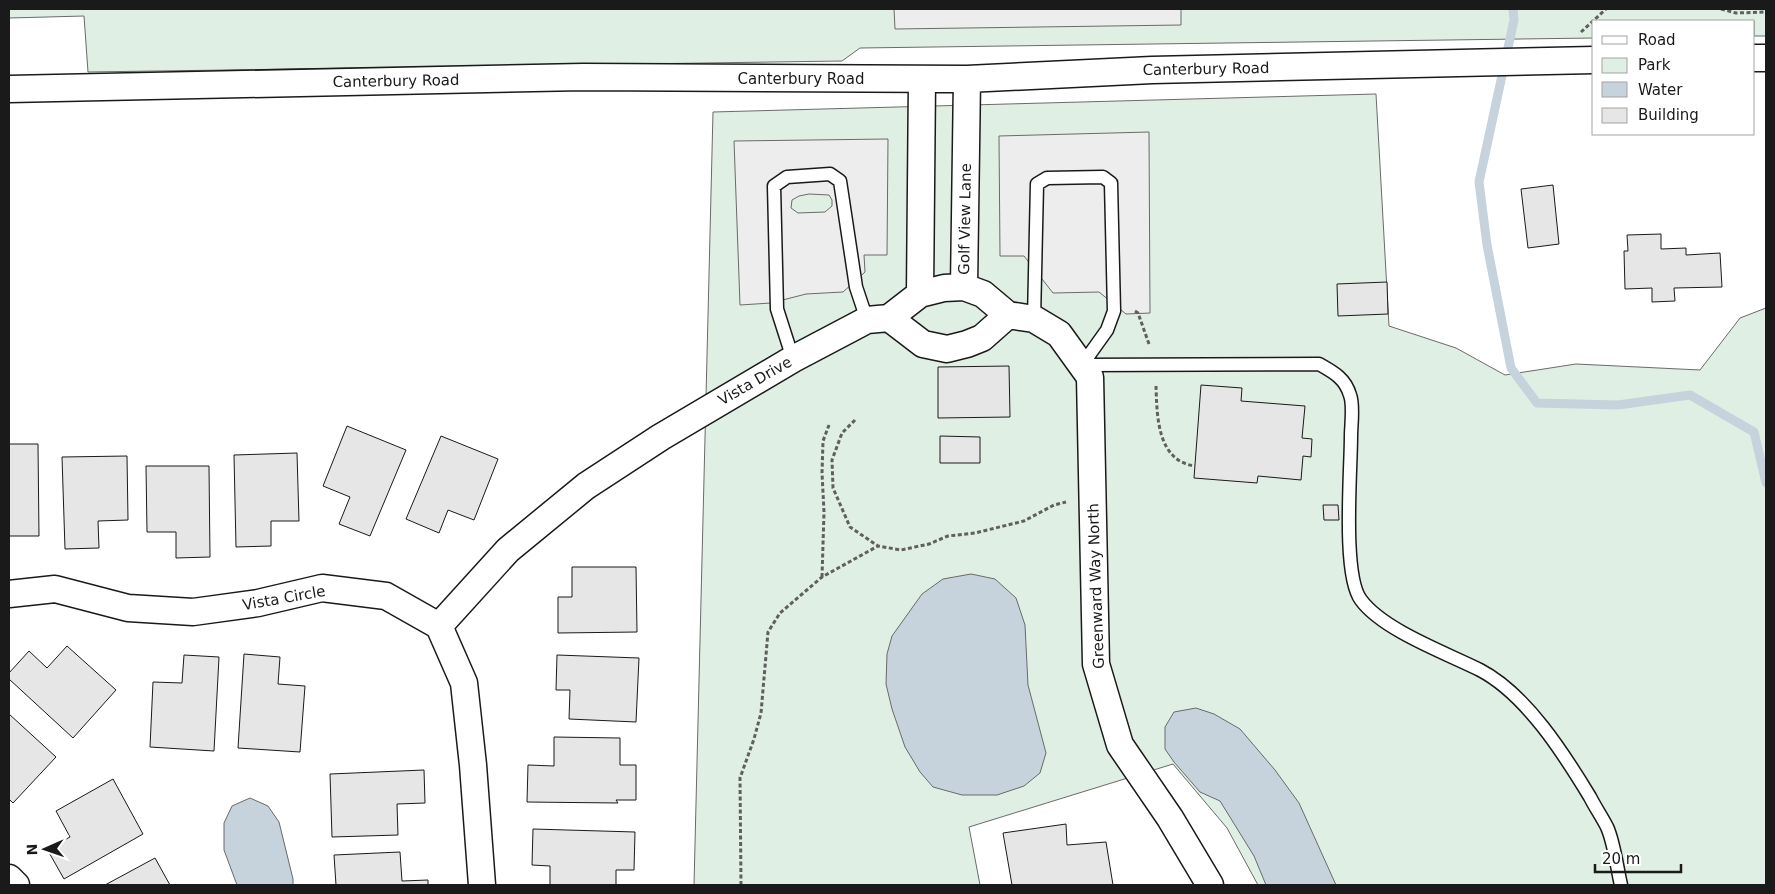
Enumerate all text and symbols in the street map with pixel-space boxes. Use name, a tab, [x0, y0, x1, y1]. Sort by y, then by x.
legend	[1592, 20, 1755, 135]
text: Road	[1638, 31, 1676, 49]
text: Park	[1638, 56, 1671, 74]
street label: Canterbury Road	[1142, 59, 1270, 79]
street label: Canterbury Road	[738, 70, 864, 88]
street label: Canterbury Road	[332, 71, 460, 91]
text: Water	[1638, 81, 1683, 99]
text: Building	[1638, 106, 1699, 124]
street label: Golf View Lane	[955, 163, 975, 275]
street label: Vista Drive	[715, 353, 795, 409]
street label: Greenward Way North	[1084, 503, 1108, 669]
street label: Vista Circle	[241, 582, 327, 614]
north arrow	[20, 824, 70, 874]
scale bar	[1595, 842, 1681, 874]
text: N	[24, 843, 40, 856]
text: 20 m	[1602, 850, 1640, 868]

